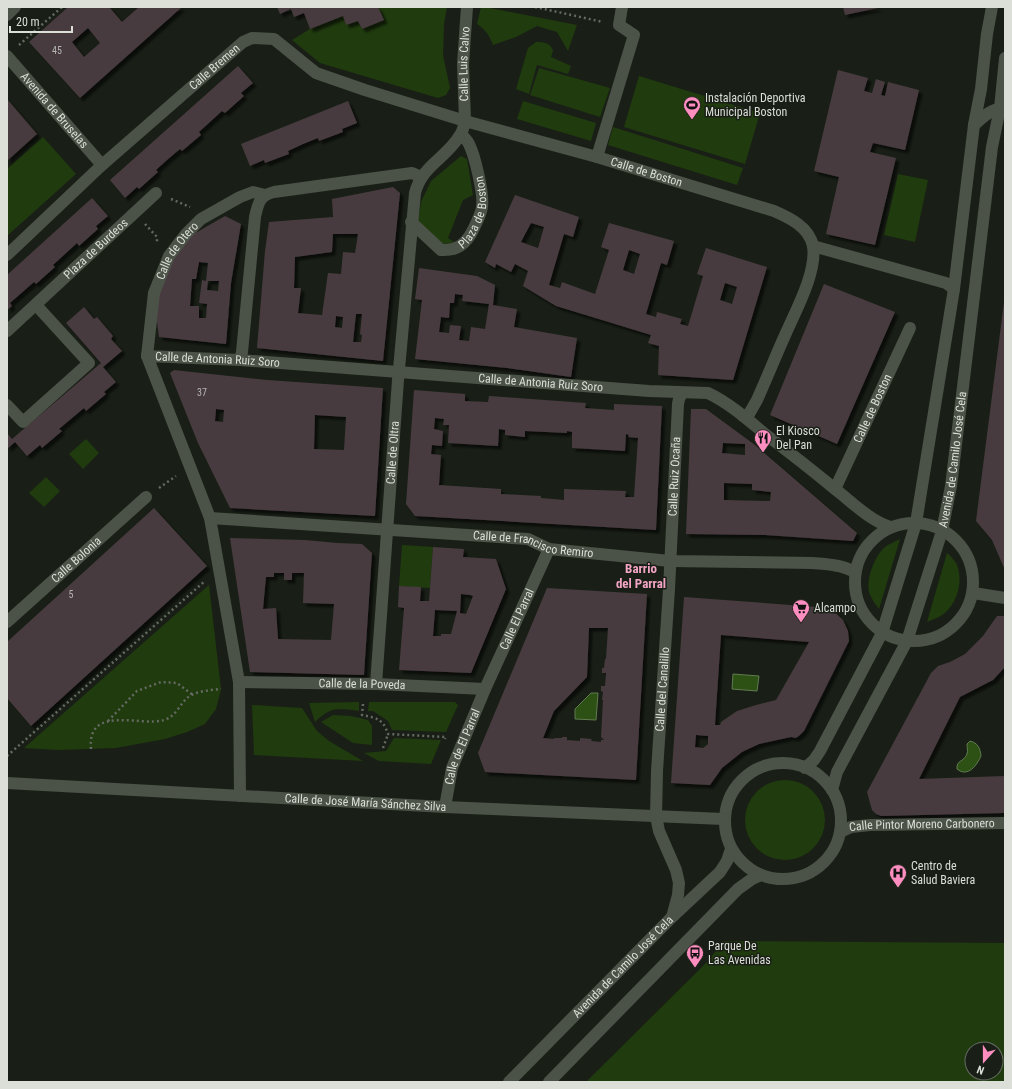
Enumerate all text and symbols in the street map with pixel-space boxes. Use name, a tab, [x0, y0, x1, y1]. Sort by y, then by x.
scale bar	[10, 8, 72, 34]
text: 20 m	[16, 15, 40, 29]
street label: Calle Luis Calvo	[456, 26, 473, 102]
street label: Calle Bremen	[186, 41, 243, 93]
house number: 45	[52, 45, 62, 56]
street label: Avenida de Bruselas	[18, 70, 91, 151]
place label: Instalación Deportiva Municipal Boston	[705, 91, 806, 119]
sports icon: Instalación Deportiva Municipal Boston	[682, 95, 702, 120]
street label: Calle de Boston	[609, 155, 684, 190]
street label: Plaza de Boston	[456, 175, 489, 252]
street label: Plaza de Burdeos	[61, 216, 131, 282]
street label: Calle de Otero	[153, 219, 201, 282]
street label: Calle de Antonia Ruiz Soro	[155, 349, 280, 370]
street label: Calle de Antonia Ruiz Soro	[478, 371, 604, 394]
street label: Calle de Boston	[851, 372, 895, 445]
house number: 37	[197, 387, 207, 398]
street label: Avenida de Camilo José Cela	[936, 390, 969, 529]
street label: Calle de Oltra	[383, 420, 402, 485]
place label: El Kiosco Del Pan	[776, 424, 820, 452]
restaurant icon: El Kiosco Del Pan	[753, 428, 773, 453]
street label: Calle Ruiz Ocaña	[666, 436, 683, 517]
street label: Calle de Francisco Remiro	[472, 528, 594, 560]
street label: Calle Bolonia	[48, 534, 104, 586]
district label: Barrio del Parral	[616, 561, 666, 591]
street label: Calle El Parral	[497, 586, 537, 652]
house number: 5	[69, 589, 74, 600]
supermarket icon: Alcampo	[791, 598, 811, 623]
place label: Alcampo	[814, 601, 856, 615]
street label: Calle del Canalillo	[653, 646, 672, 732]
street label: Calle de la Poveda	[318, 676, 406, 692]
street label: Calle de El Parral	[442, 707, 483, 786]
street label: Calle de José María Sánchez Silva	[284, 791, 447, 814]
street label: Calle Pintor Moreno Carbonero	[848, 816, 995, 834]
place label: Centro de Salud Baviera	[911, 859, 975, 887]
hospital icon: Centro de Salud Baviera	[888, 863, 908, 888]
street label: Avenida de Camilo José Cela	[570, 913, 676, 1021]
place label: Parque De Las Avenidas	[708, 939, 771, 967]
bus stop icon: Parque De Las Avenidas	[685, 943, 705, 968]
north arrow	[964, 1041, 1004, 1081]
text: N	[975, 1063, 986, 1077]

